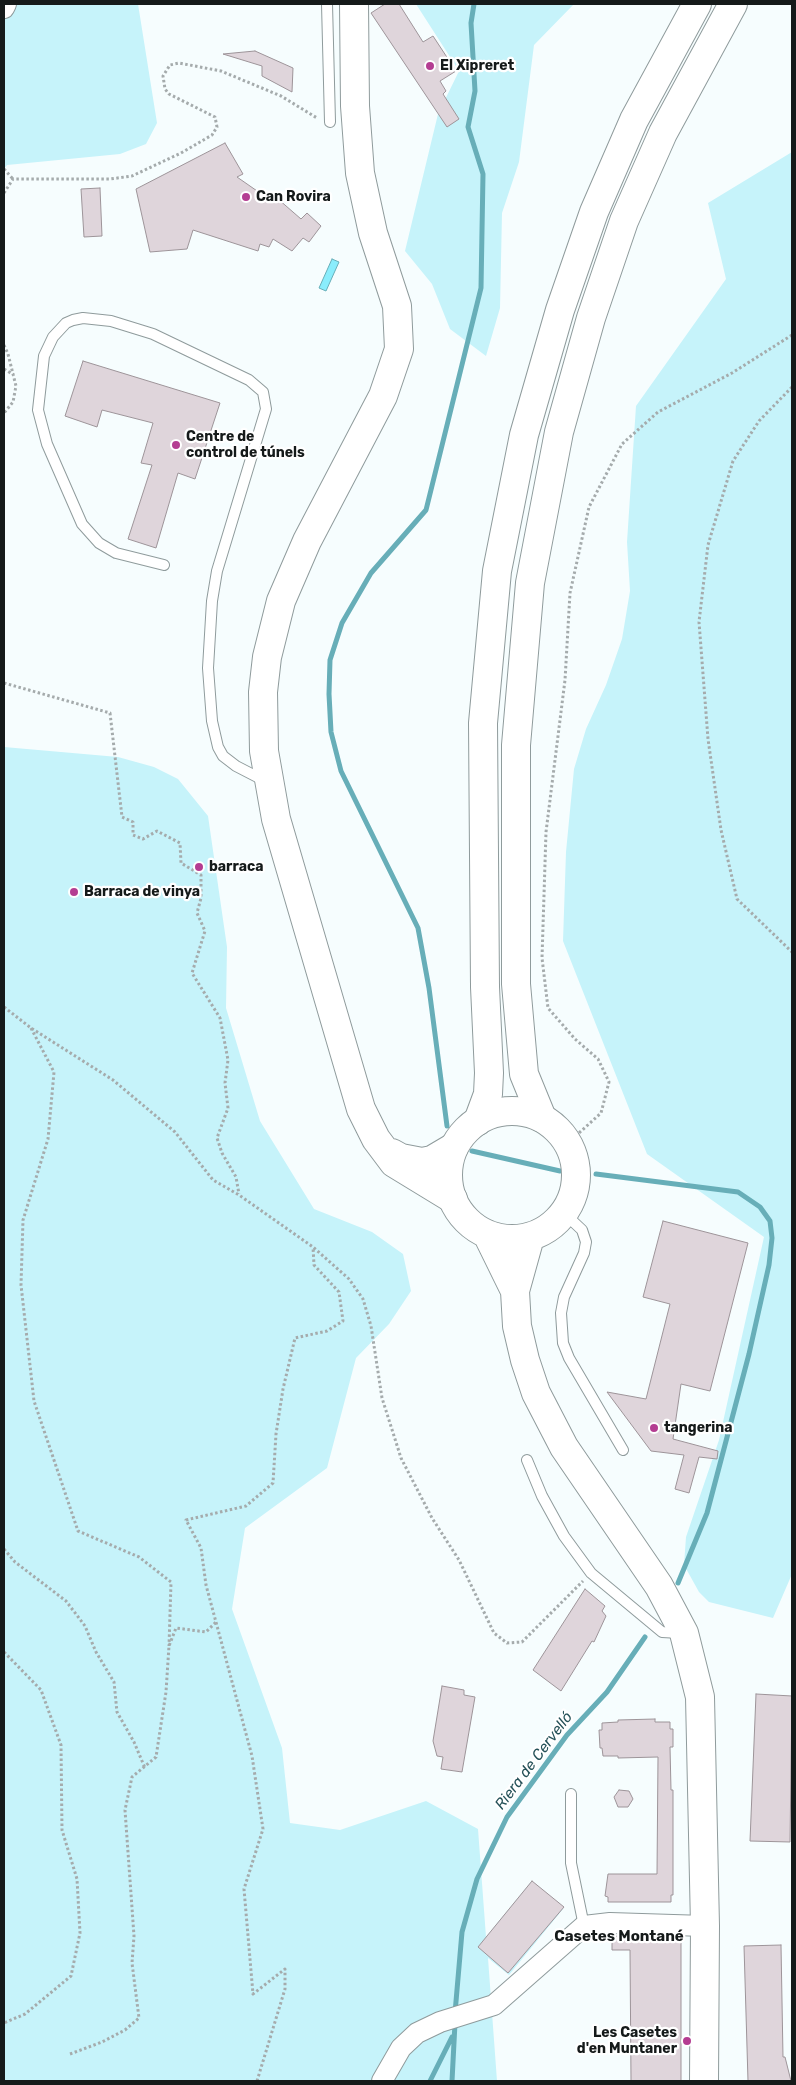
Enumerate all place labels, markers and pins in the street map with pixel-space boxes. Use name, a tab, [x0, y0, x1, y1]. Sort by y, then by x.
place label: El Xipreret	[440, 58, 514, 74]
marker: El Xipreret	[424, 60, 436, 72]
place label: Can Rovira	[256, 189, 331, 205]
marker: Can Rovira	[240, 191, 252, 203]
place label: Centre de control de túnels	[186, 429, 305, 462]
marker: Centre de control de túnels	[170, 439, 182, 451]
place label: barraca	[209, 859, 263, 875]
marker: barraca	[193, 861, 205, 873]
place label: Barraca de vinya	[84, 884, 200, 900]
marker: Barraca de vinya	[68, 886, 80, 898]
place label: tangerina	[664, 1420, 733, 1436]
marker: tangerina	[648, 1422, 660, 1434]
place label: Les Casetes d'en Muntaner	[577, 2025, 677, 2058]
marker: Les Casetes d'en Muntaner	[681, 2035, 693, 2047]

